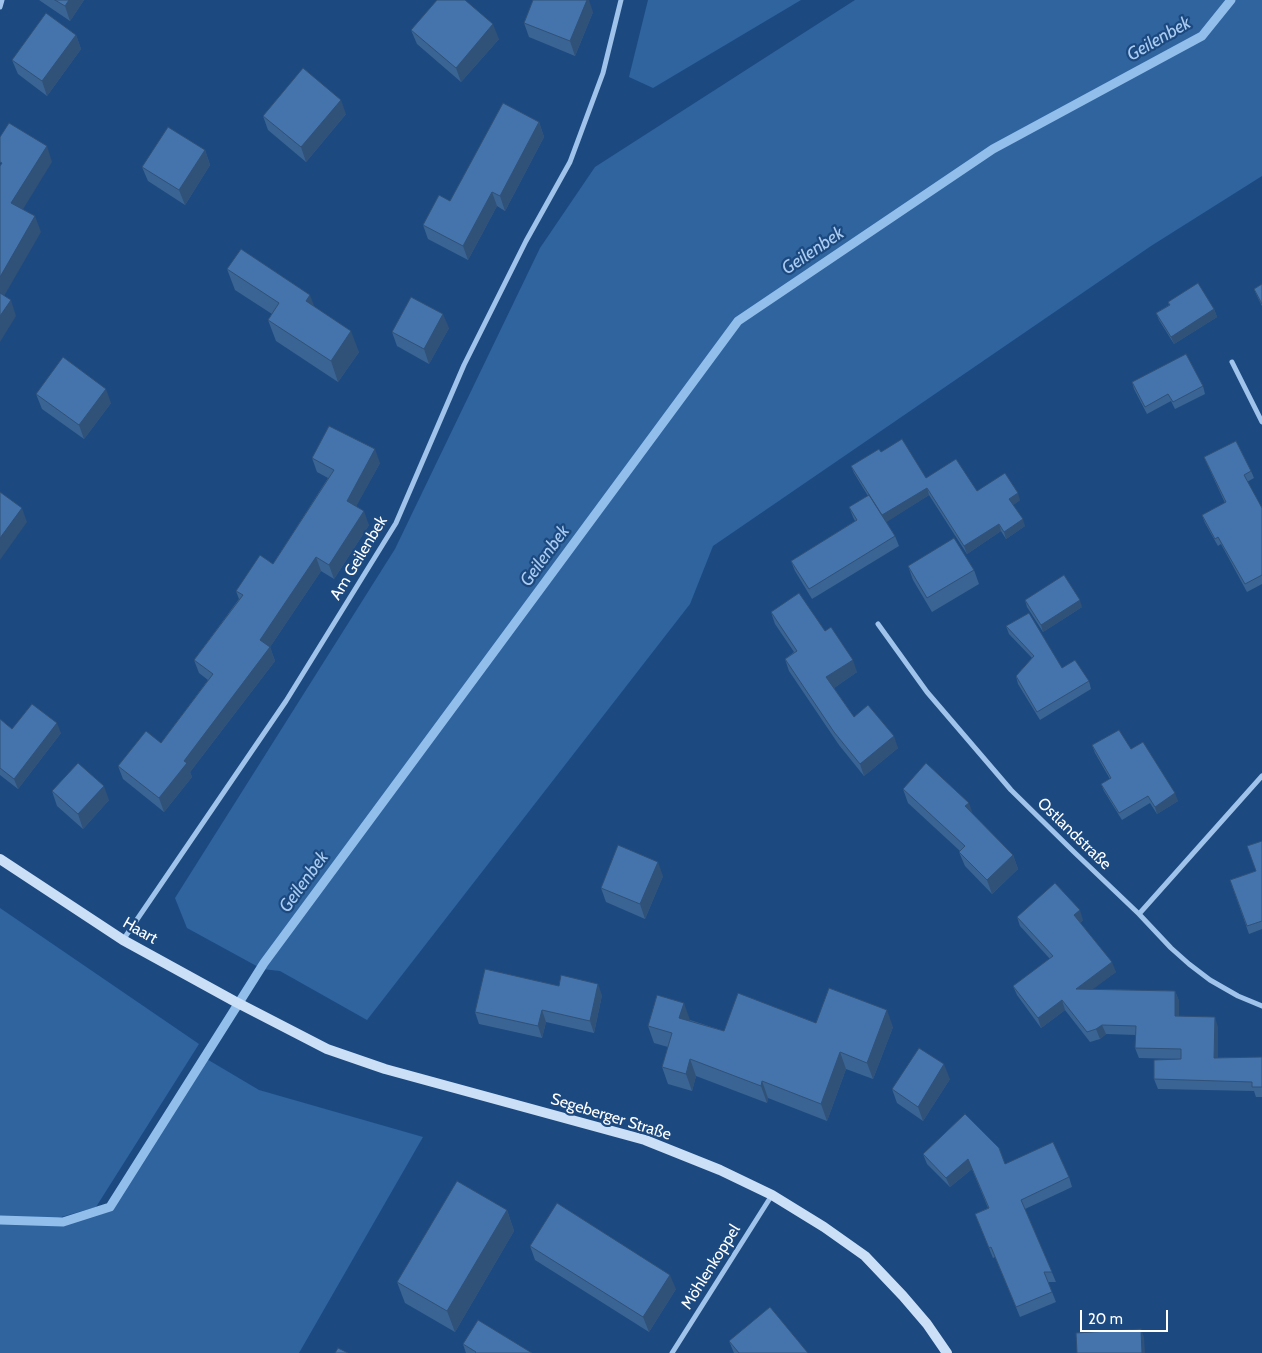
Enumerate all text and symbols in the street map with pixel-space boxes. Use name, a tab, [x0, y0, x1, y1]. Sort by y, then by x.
water label: Geilenbek	[1123, 12, 1195, 66]
water label: Geilenbek	[778, 222, 848, 280]
street label: Am Geilenbek	[326, 512, 392, 604]
water label: Geilenbek	[516, 521, 574, 591]
street label: Ostlandstraße	[1033, 794, 1115, 874]
water label: Geilenbek	[275, 847, 333, 917]
street label: Haart	[119, 913, 161, 949]
street label: Segeberger Straße	[548, 1090, 674, 1144]
street label: Möhlenkoppel	[677, 1221, 745, 1313]
scale bar	[1082, 1300, 1170, 1332]
text: 20 m	[1088, 1310, 1123, 1328]

